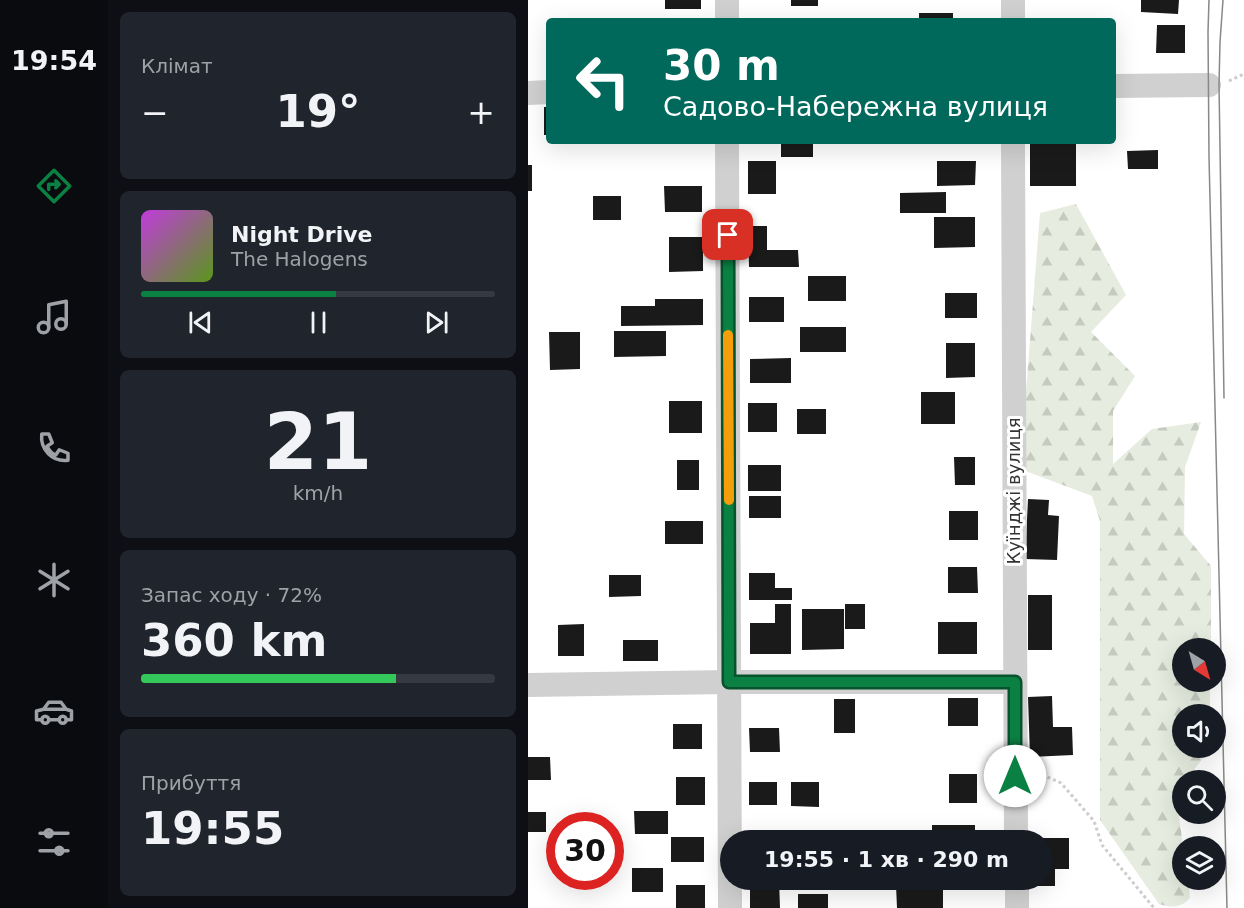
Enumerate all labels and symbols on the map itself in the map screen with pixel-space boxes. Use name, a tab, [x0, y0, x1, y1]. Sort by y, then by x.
pin	[702, 209, 753, 260]
street label: Куїнджі вулиця	[1003, 417, 1024, 565]
north arrow	[1172, 638, 1226, 692]
position arrow	[983, 744, 1047, 808]
speed limit sign: 30	[546, 812, 624, 890]

